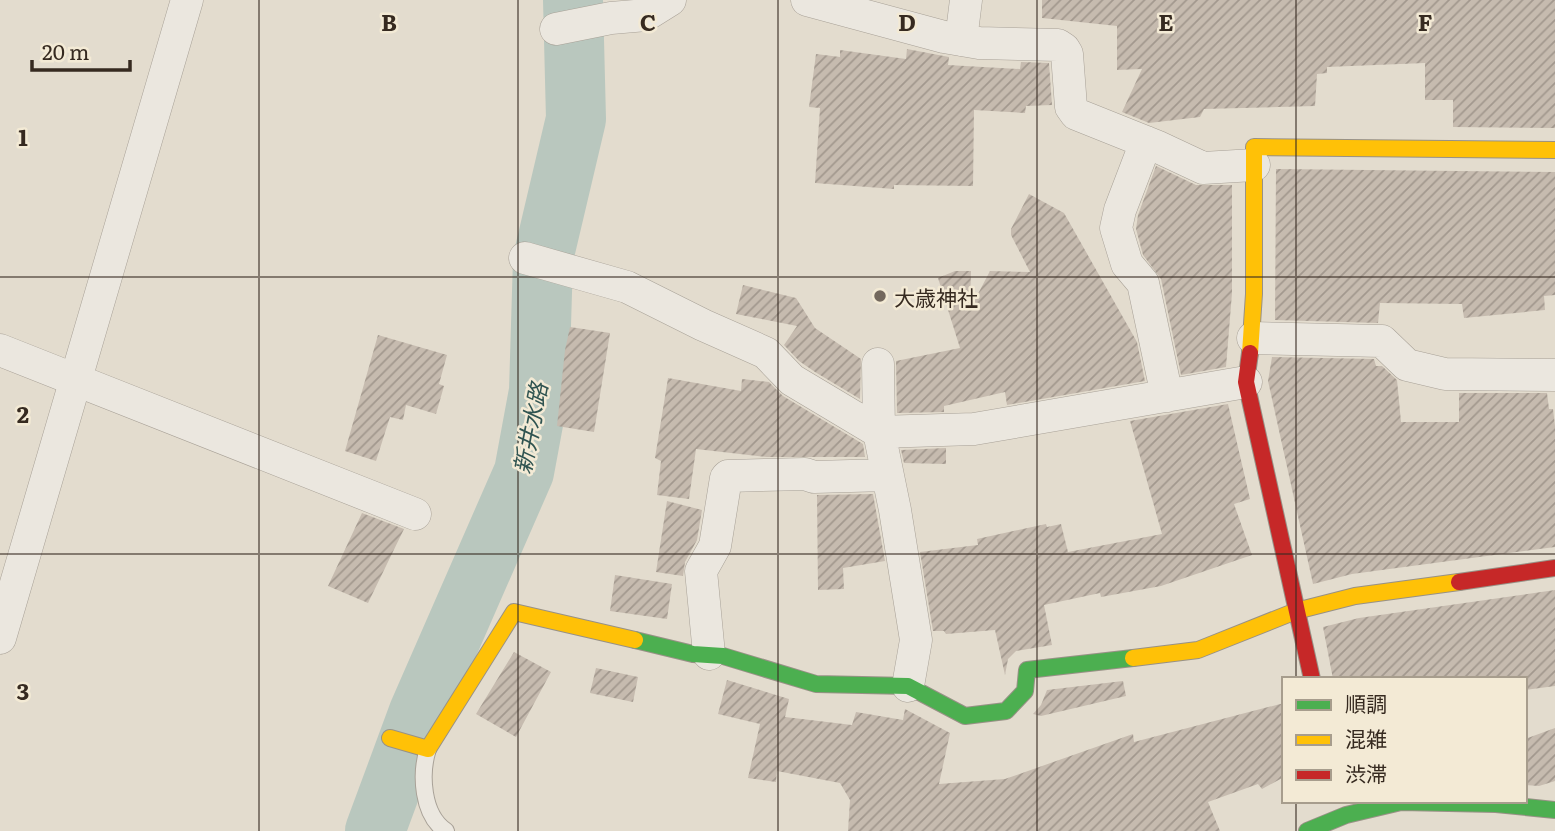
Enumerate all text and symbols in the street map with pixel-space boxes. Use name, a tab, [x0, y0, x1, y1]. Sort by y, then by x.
text: B	[381, 4, 397, 38]
text: C	[640, 4, 656, 38]
text: D	[898, 4, 916, 38]
text: E	[1158, 4, 1174, 38]
text: F	[1418, 4, 1433, 38]
scale bar	[32, 28, 130, 72]
text: 20 m	[42, 35, 89, 66]
text: 1	[18, 119, 28, 153]
place label: 大歳神社	[894, 281, 978, 312]
marker: 大歳神社	[872, 288, 888, 304]
water label: 新井水路	[504, 378, 555, 476]
text: 2	[17, 396, 29, 430]
text: 3	[17, 673, 29, 707]
legend	[1282, 677, 1527, 803]
text: 順調	[1345, 687, 1387, 718]
text: 混雑	[1345, 722, 1387, 753]
text: 渋滞	[1345, 757, 1387, 788]

